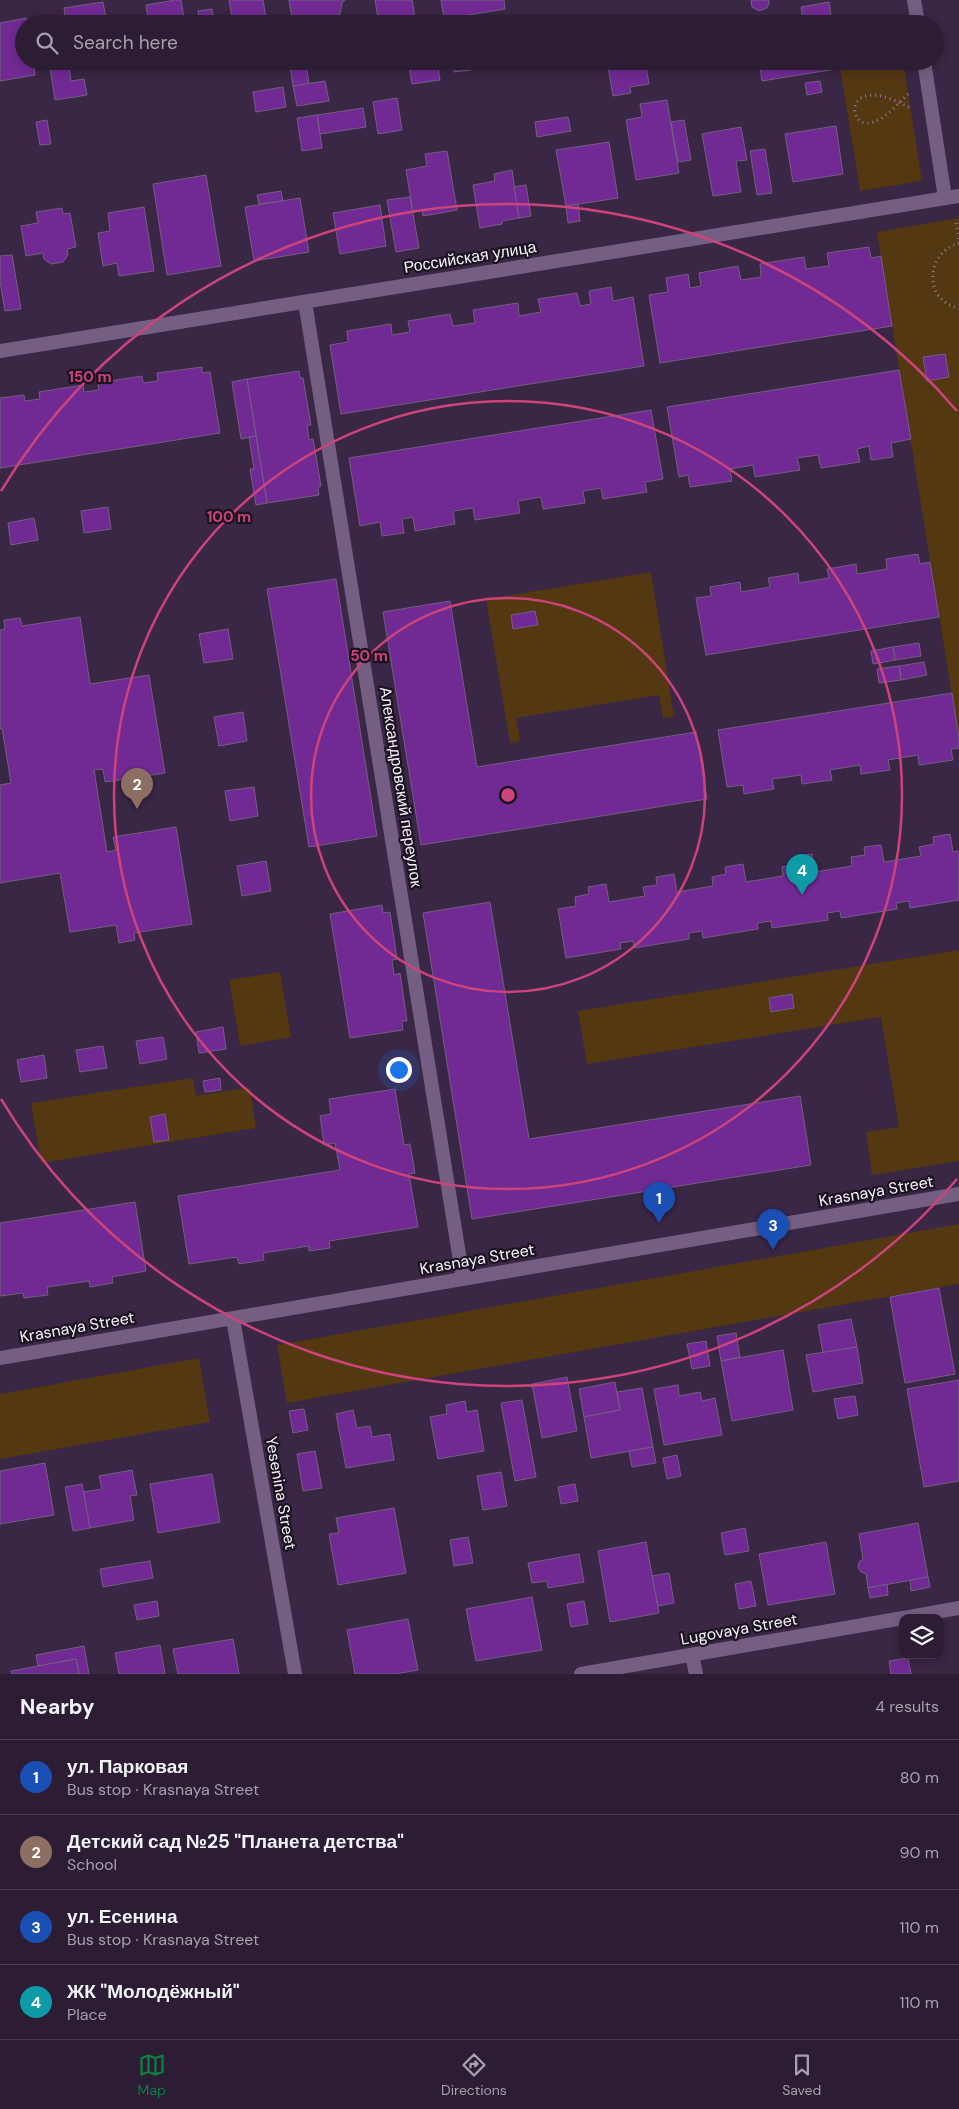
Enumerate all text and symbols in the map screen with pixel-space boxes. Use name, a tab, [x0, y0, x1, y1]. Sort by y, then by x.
search box	[15, 15, 944, 70]
icon: search	[33, 29, 61, 57]
text: Search here	[73, 30, 178, 55]
street label: Российская улица	[402, 236, 538, 278]
text: 150 m	[69, 367, 112, 387]
text: 100 m	[207, 507, 251, 527]
text: 50 m	[350, 646, 388, 666]
street label: Александровский переулок	[375, 685, 427, 890]
pin: 2	[121, 768, 153, 809]
centre of rings	[499, 786, 517, 804]
pin: 4	[786, 854, 818, 895]
your location	[386, 1057, 412, 1083]
street label: Krasnaya Street	[817, 1171, 935, 1211]
pin: 1	[643, 1182, 675, 1223]
pin: 3	[757, 1209, 789, 1250]
street label: Krasnaya Street	[418, 1239, 536, 1279]
street label: Krasnaya Street	[18, 1307, 136, 1347]
street label: Yesenina Street	[261, 1435, 301, 1551]
street label: Lugovaya Street	[679, 1608, 799, 1650]
map controls	[899, 1614, 944, 1659]
button: layers	[899, 1614, 944, 1659]
text: Nearby	[20, 1693, 94, 1721]
text: 4 results	[875, 1696, 939, 1717]
text: ул. Парковая	[67, 1754, 188, 1779]
text: 1	[33, 1767, 39, 1788]
text: 80 m	[900, 1767, 939, 1788]
text: Bus stop · Krasnaya Street	[67, 1779, 259, 1800]
text: Детский сад №25 "Планета детства"	[67, 1829, 404, 1854]
text: 2	[31, 1842, 41, 1863]
text: 90 m	[899, 1842, 939, 1863]
text: School	[67, 1854, 117, 1875]
text: ул. Есенина	[67, 1904, 178, 1929]
text: 3	[31, 1917, 41, 1938]
text: 110 m	[900, 1917, 939, 1938]
text: Bus stop · Krasnaya Street	[67, 1929, 259, 1950]
text: ЖК "Молодёжный"	[67, 1979, 240, 2004]
text: 4	[31, 1992, 41, 2013]
text: 110 m	[900, 1992, 939, 2013]
text: Place	[67, 2004, 107, 2025]
tab: Map	[138, 2051, 166, 2099]
tab: Directions	[441, 2051, 507, 2099]
tab: Saved	[782, 2051, 821, 2099]

